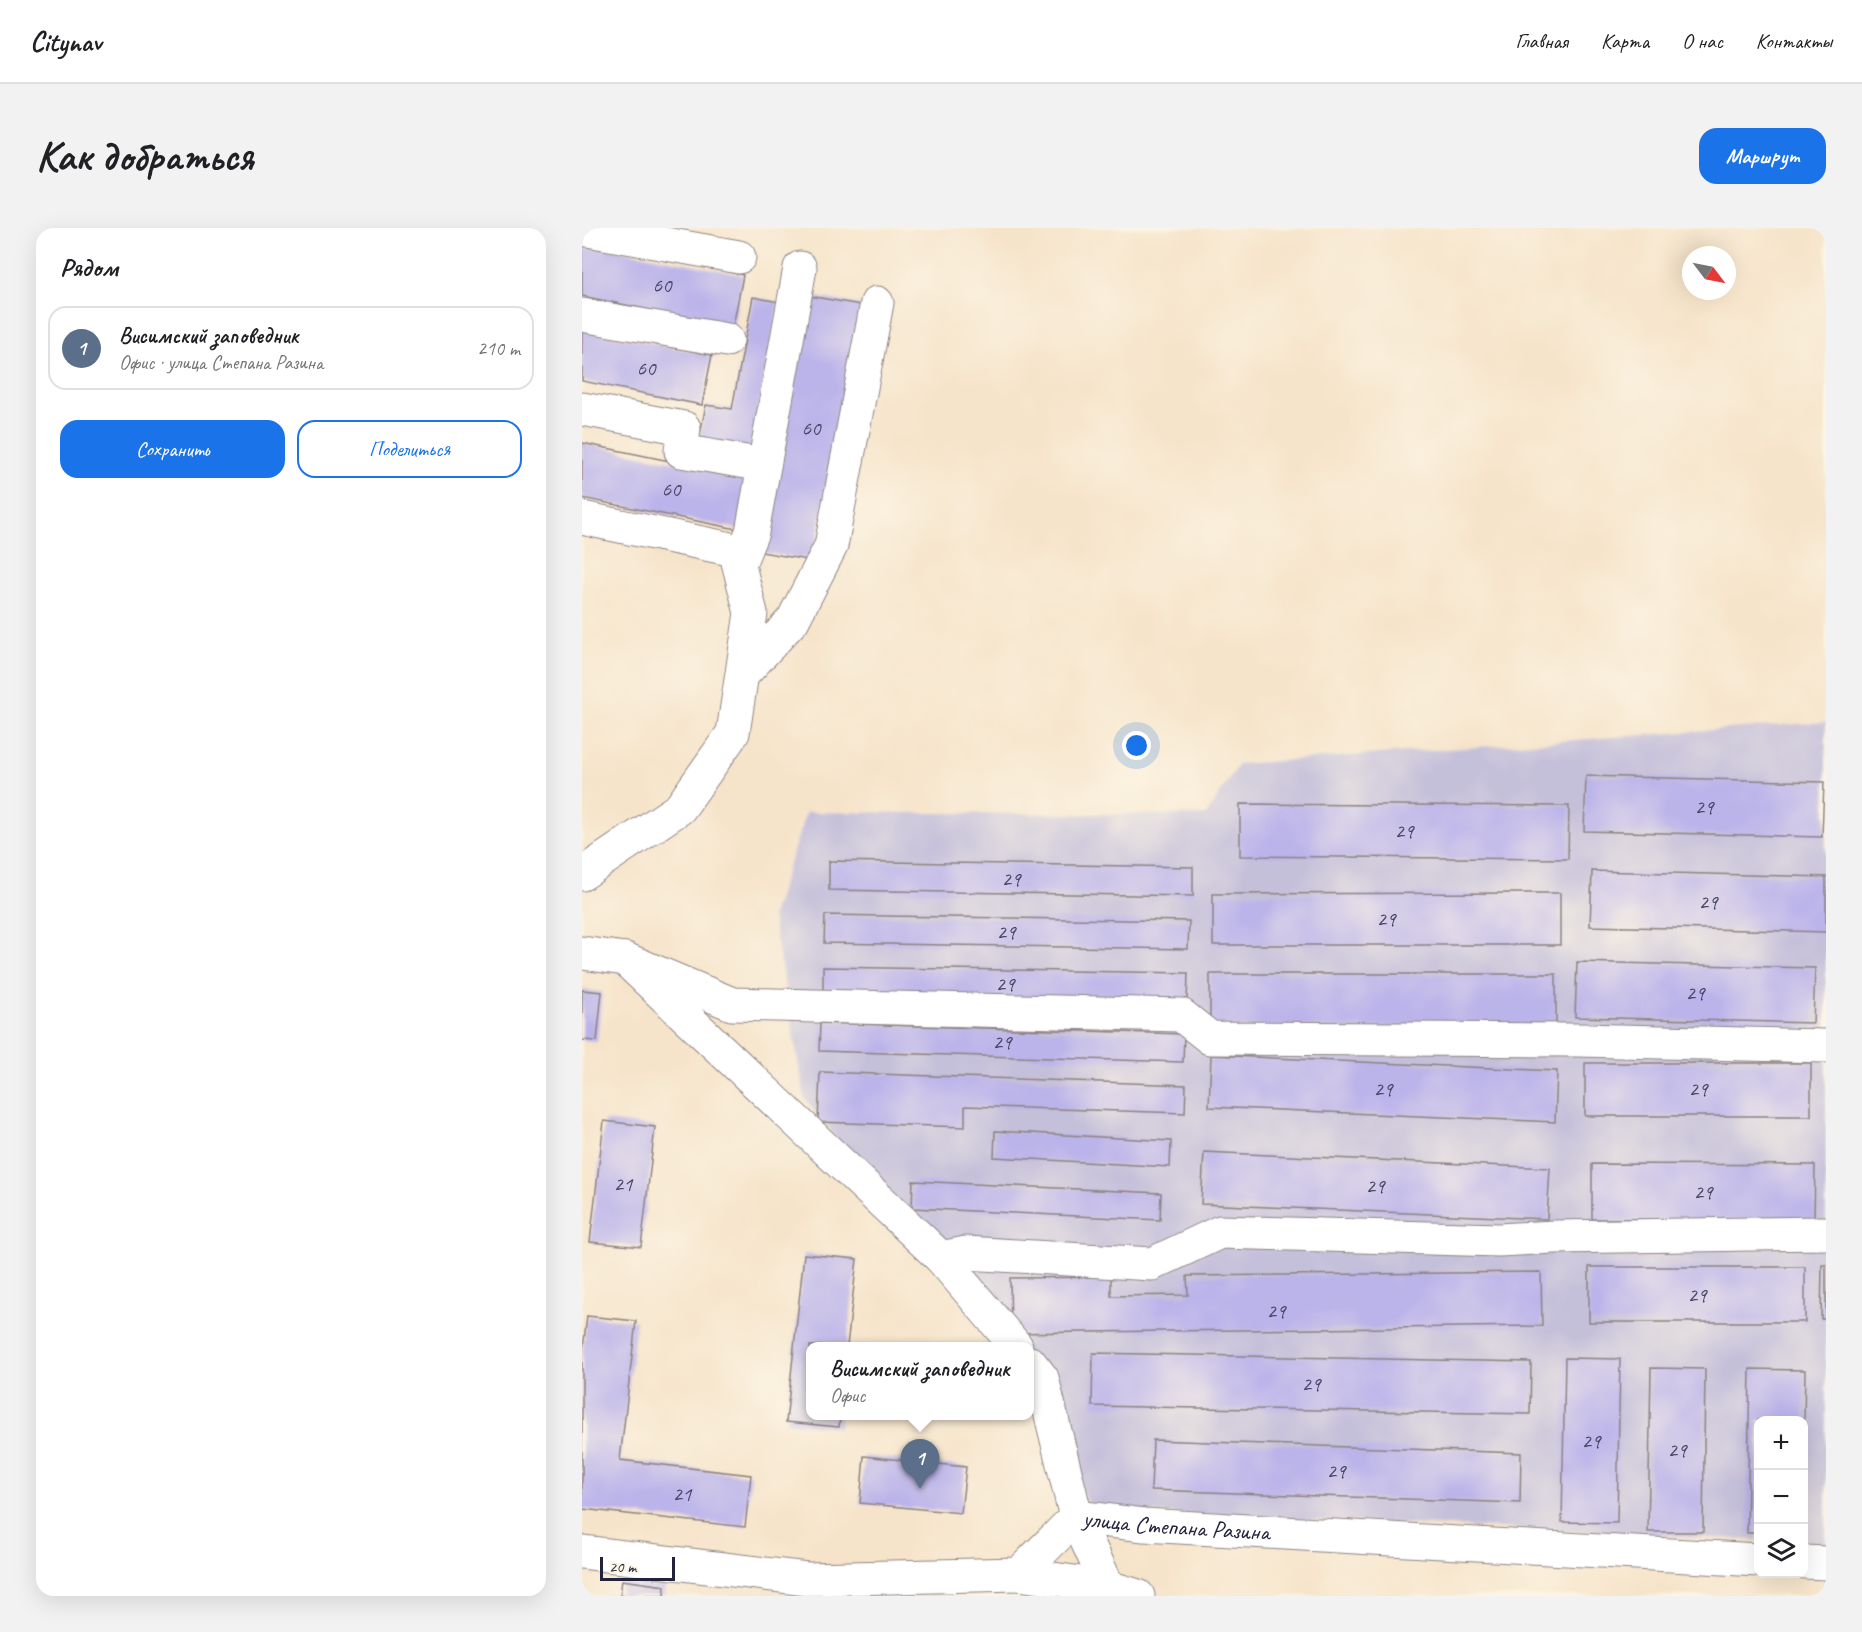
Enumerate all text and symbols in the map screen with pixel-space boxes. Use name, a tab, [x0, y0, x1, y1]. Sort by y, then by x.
text: Citynav	[30, 24, 101, 59]
text: Главная	[1515, 28, 1568, 54]
text: Карта	[1601, 28, 1649, 54]
text: О нас	[1682, 28, 1723, 54]
text: Контакты	[1756, 28, 1832, 54]
button: Маршрут	[1699, 128, 1826, 184]
text: Как добраться	[36, 130, 253, 183]
north arrow	[1682, 246, 1736, 300]
text: Рядом	[60, 251, 118, 284]
house number: 60	[653, 272, 673, 298]
text: Висимский заповедник	[119, 322, 299, 350]
text: 1	[77, 336, 86, 361]
text: 210 m	[477, 336, 520, 361]
text: Офис · улица Степана Разина	[119, 350, 323, 375]
house number: 60	[637, 355, 657, 381]
house number: 60	[802, 415, 822, 441]
button: Сохранить	[60, 420, 285, 478]
button: Поделиться	[297, 420, 522, 478]
house number: 60	[662, 476, 682, 502]
your location	[1122, 731, 1151, 760]
house number: 29	[1695, 794, 1715, 820]
house number: 29	[1395, 818, 1415, 844]
house number: 29	[1002, 866, 1022, 892]
house number: 29	[1699, 889, 1719, 915]
house number: 29	[1377, 906, 1397, 932]
house number: 29	[997, 919, 1017, 945]
house number: 29	[996, 971, 1016, 997]
house number: 29	[1686, 980, 1706, 1006]
house number: 29	[993, 1029, 1013, 1055]
house number: 29	[1374, 1076, 1394, 1102]
house number: 29	[1689, 1076, 1709, 1102]
house number: 21	[614, 1171, 634, 1197]
house number: 29	[1366, 1173, 1386, 1199]
house number: 29	[1694, 1179, 1714, 1205]
house number: 29	[1688, 1282, 1708, 1308]
house number: 29	[1267, 1298, 1287, 1324]
popup	[806, 1342, 1034, 1420]
text: Висимский заповедник	[830, 1355, 1010, 1383]
house number: 29	[1302, 1371, 1322, 1397]
text: Офис	[830, 1383, 865, 1408]
map controls	[1754, 1416, 1808, 1578]
button: +	[1754, 1416, 1808, 1470]
house number: 29	[1582, 1428, 1602, 1454]
house number: 29	[1668, 1437, 1688, 1463]
pin: 1	[900, 1440, 940, 1489]
house number: 29	[1327, 1458, 1347, 1484]
button: −	[1754, 1470, 1808, 1524]
house number: 21	[673, 1481, 693, 1507]
street label: улица Степана Разина	[1080, 1503, 1272, 1547]
button: layers	[1754, 1524, 1808, 1578]
scale bar	[600, 1554, 675, 1582]
text: 20 m	[609, 1557, 636, 1577]

